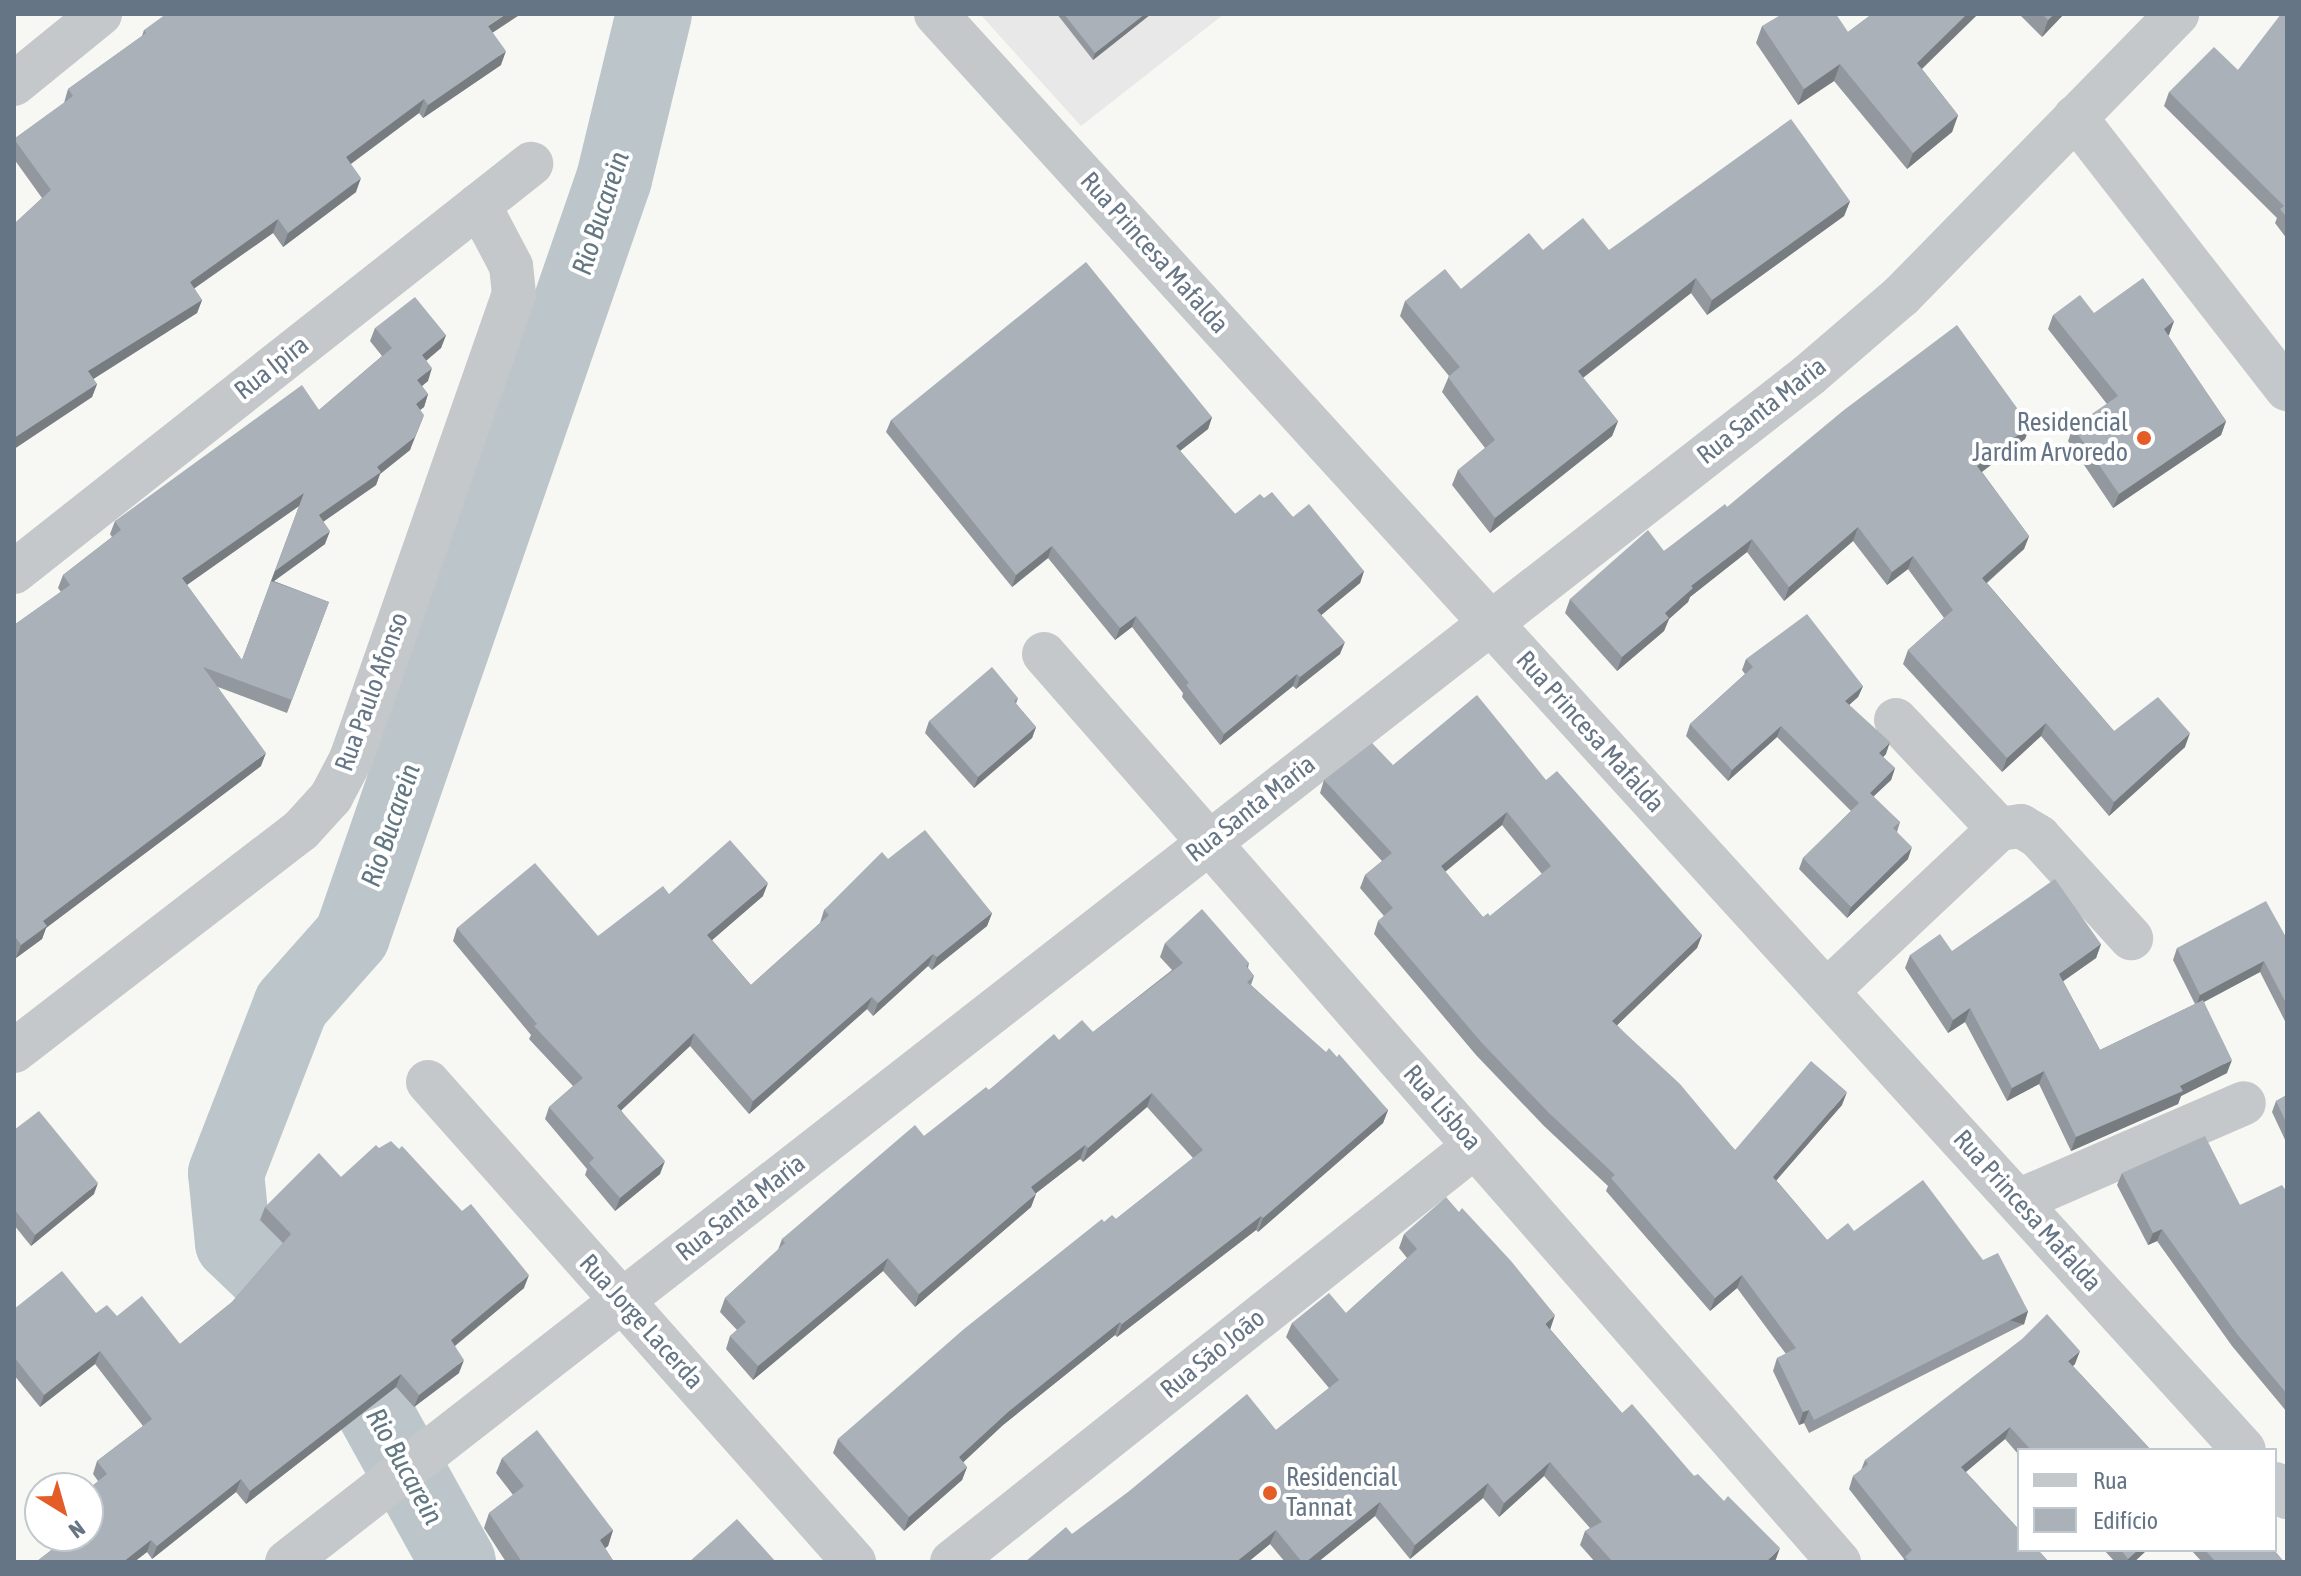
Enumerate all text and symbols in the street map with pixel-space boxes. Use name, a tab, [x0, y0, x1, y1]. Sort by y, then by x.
water label: Rio Bucarein	[564, 147, 636, 279]
street label: Rua Princesa Mafalda	[1073, 166, 1235, 340]
street label: Rua Ipira	[229, 329, 315, 407]
street label: Rua Santa Maria	[1691, 351, 1833, 471]
place label: Residencial Jardim Arvoredo	[1972, 407, 2128, 468]
marker: Residencial Jardim Arvoredo	[2135, 429, 2153, 447]
street label: Rua Paulo Afonso	[329, 608, 415, 776]
street label: Rua Princesa Mafalda	[1509, 645, 1671, 819]
street label: Rua Santa Maria	[1180, 749, 1322, 869]
water label: Rio Bucarein	[353, 759, 427, 891]
street label: Rua Lisboa	[1396, 1059, 1488, 1157]
street label: Rua Princesa Mafalda	[1946, 1124, 2108, 1298]
street label: Rua Santa Maria	[670, 1148, 812, 1268]
street label: Rua Jorge Lacerda	[572, 1248, 710, 1396]
street label: Rua São João	[1155, 1303, 1271, 1405]
water label: Rio Bucarein	[359, 1402, 451, 1530]
legend	[2017, 1448, 2277, 1552]
place label: Residencial Tannat	[1286, 1462, 1397, 1524]
text: Rua	[2093, 1467, 2128, 1494]
north arrow	[24, 1472, 104, 1552]
marker: Residencial Tannat	[1261, 1484, 1279, 1502]
text: Edifício	[2093, 1507, 2158, 1534]
text: N	[64, 1515, 90, 1544]

